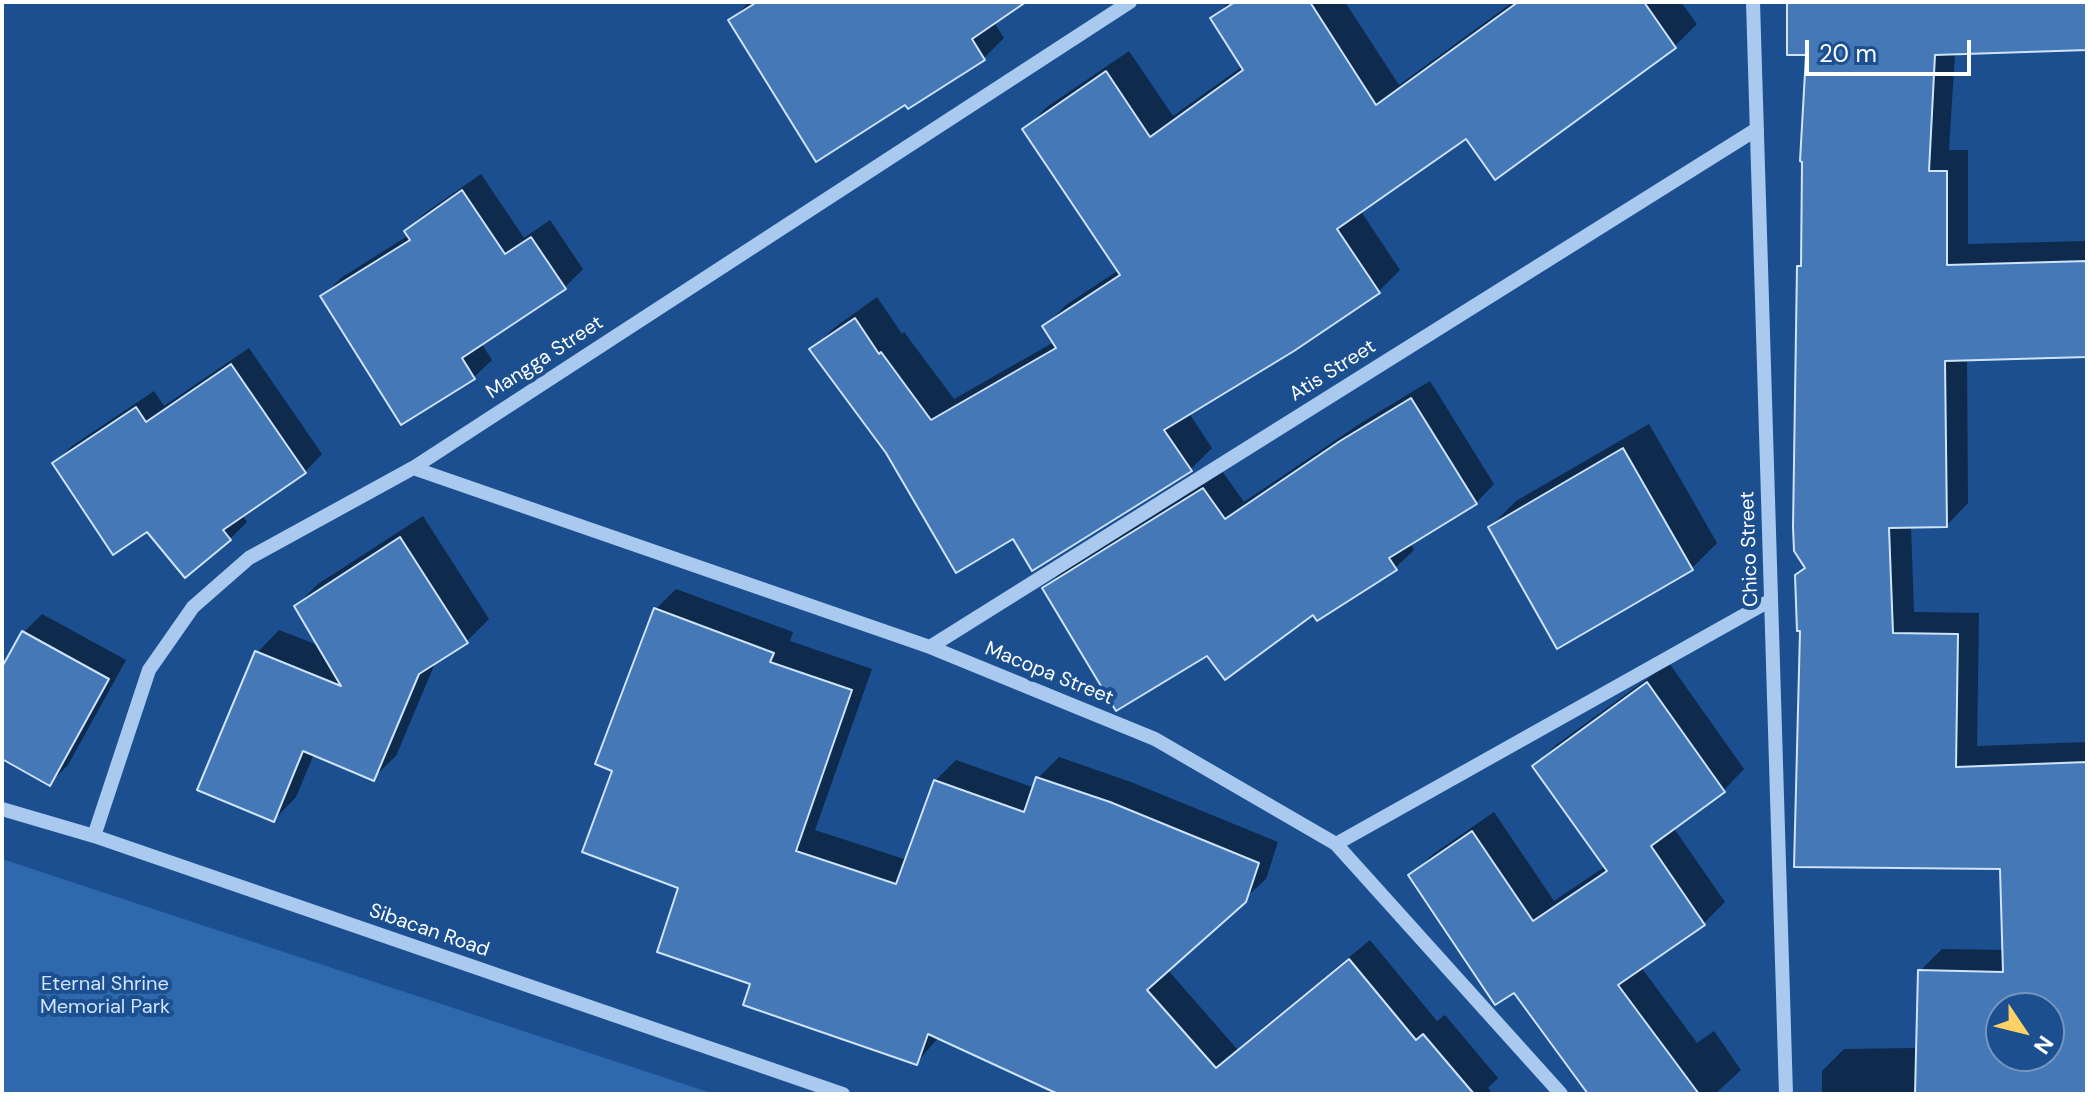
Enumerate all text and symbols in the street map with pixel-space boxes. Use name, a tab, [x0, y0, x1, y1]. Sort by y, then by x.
scale bar	[1809, 24, 1975, 74]
text: 20 m	[1819, 38, 1877, 69]
street label: Mangga Street	[482, 311, 608, 405]
street label: Atis Street	[1285, 335, 1381, 407]
street label: Chico Street	[1736, 491, 1764, 607]
street label: Macopa Street	[981, 637, 1117, 711]
street label: Sibacan Road	[366, 899, 492, 963]
park label: Eternal Shrine Memorial Park	[40, 973, 170, 1020]
north arrow	[1985, 992, 2065, 1072]
text: N	[2027, 1030, 2060, 1060]

